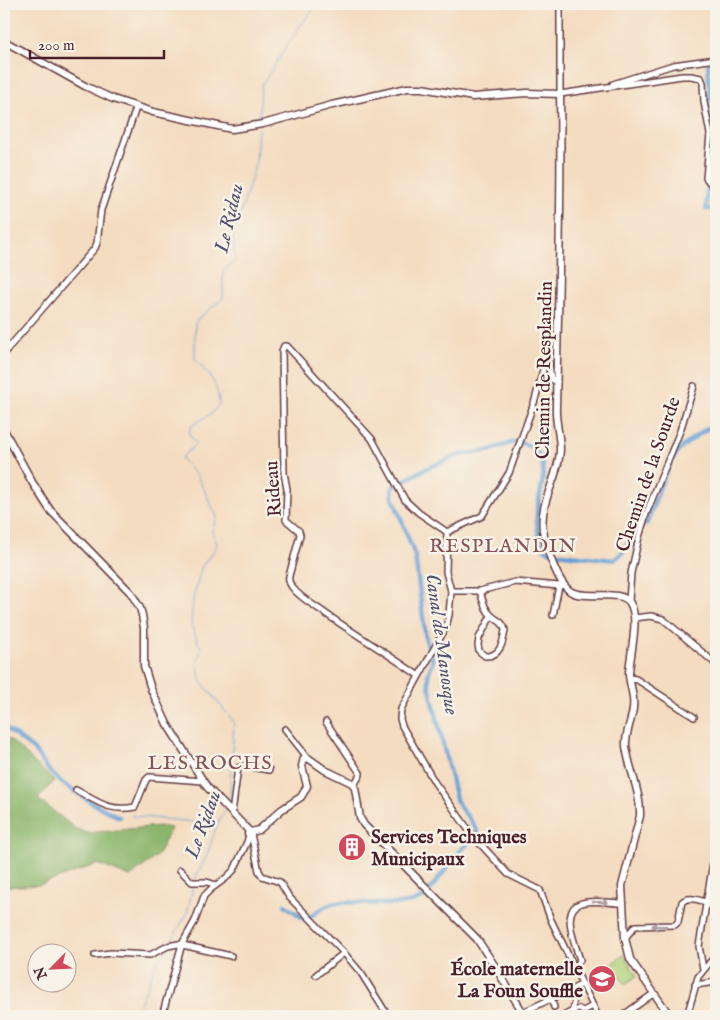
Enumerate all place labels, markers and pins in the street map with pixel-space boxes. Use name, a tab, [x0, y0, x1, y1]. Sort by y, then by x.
place label: Services Techniques Municipaux	[371, 826, 527, 872]
building icon: Services Techniques Municipaux	[337, 832, 367, 862]
place label: École maternelle La Foun Souffle	[451, 957, 583, 1004]
school or university icon: École maternelle La Foun Souffle	[587, 964, 617, 994]

